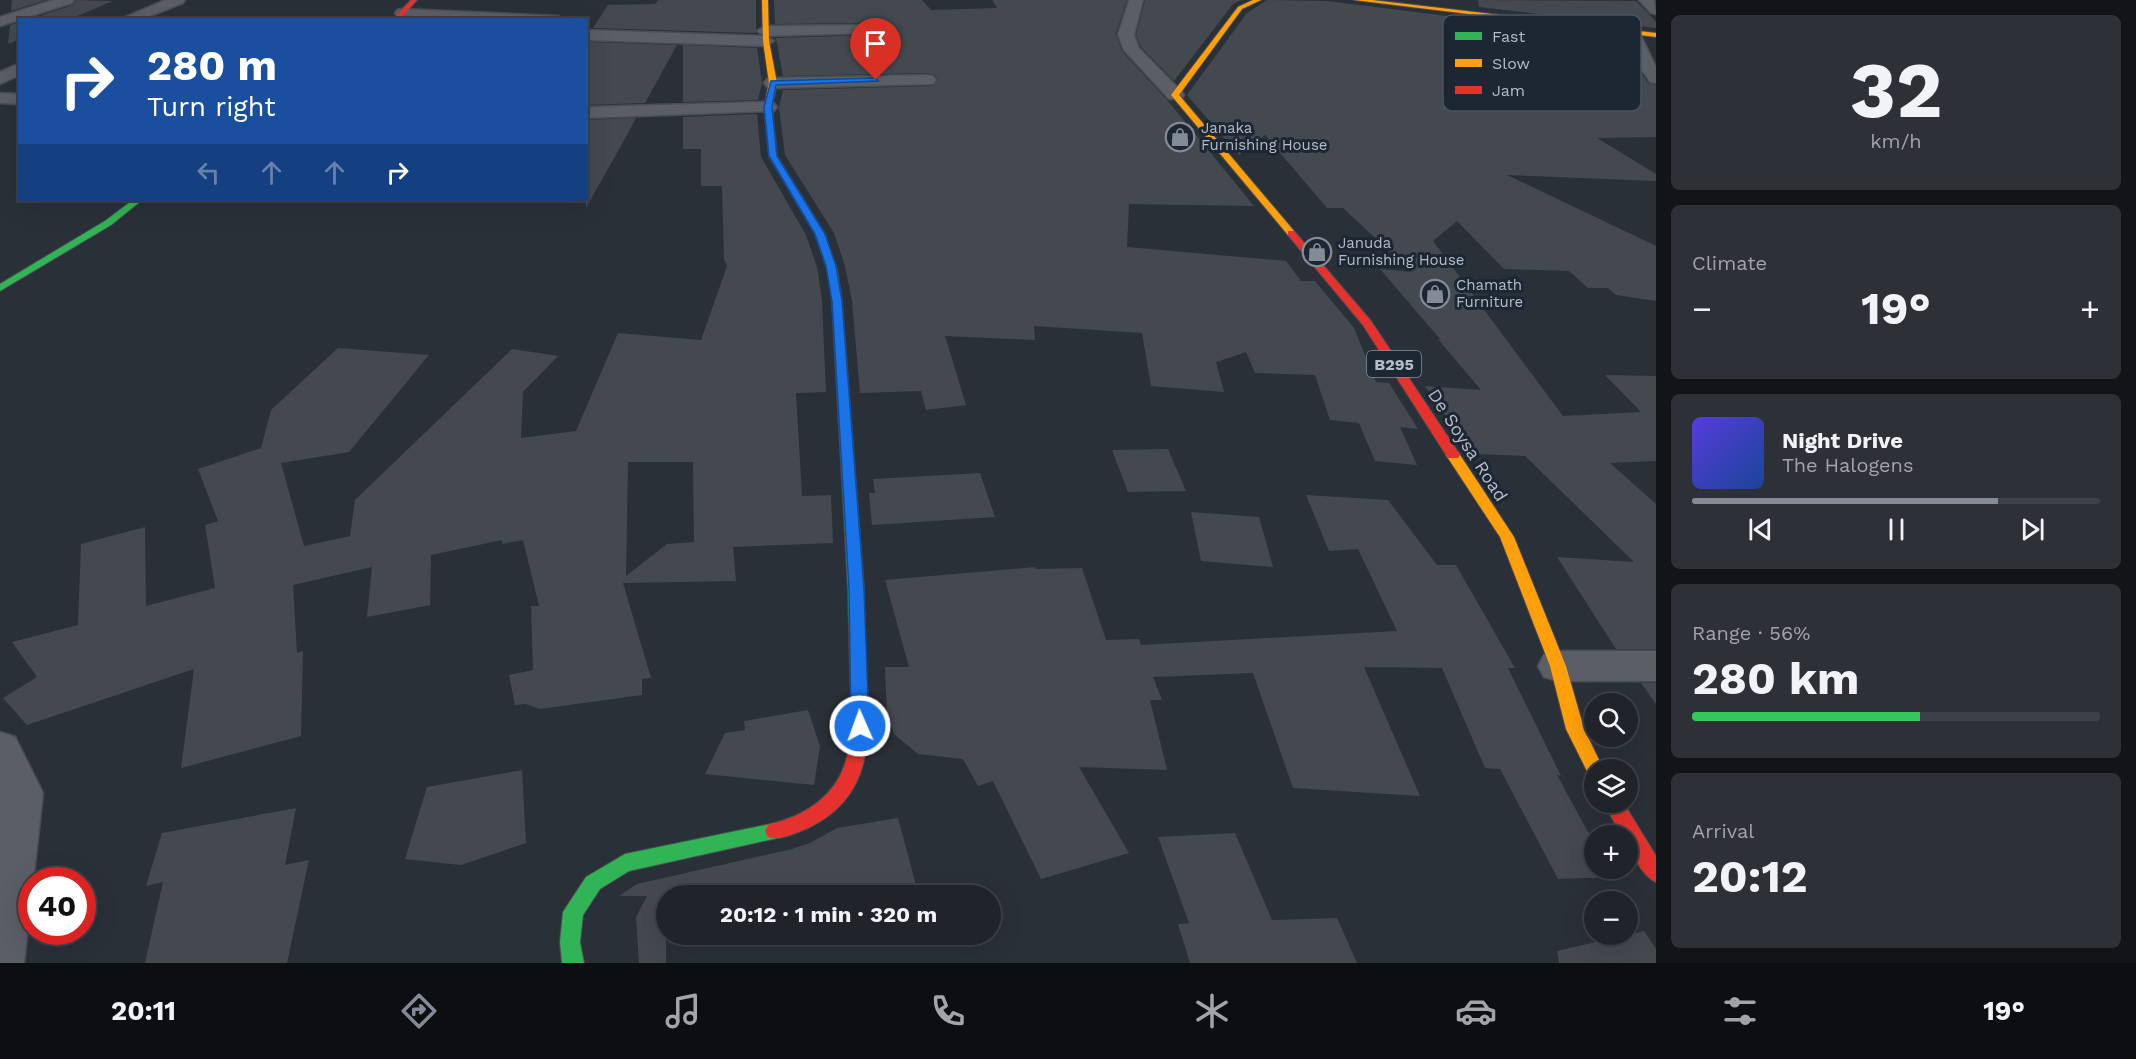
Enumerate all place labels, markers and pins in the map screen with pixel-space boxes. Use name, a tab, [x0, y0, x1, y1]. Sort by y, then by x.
pin	[850, 18, 901, 80]
place label: Janaka Furnishing House	[1201, 119, 1327, 154]
shop icon: Janaka Furnishing House	[1164, 121, 1196, 153]
place label: Januda Furnishing House	[1338, 234, 1464, 269]
shop icon: Januda Furnishing House	[1301, 236, 1333, 268]
place label: Chamath Furniture	[1456, 276, 1523, 311]
shop icon: Chamath Furniture	[1419, 278, 1451, 310]

